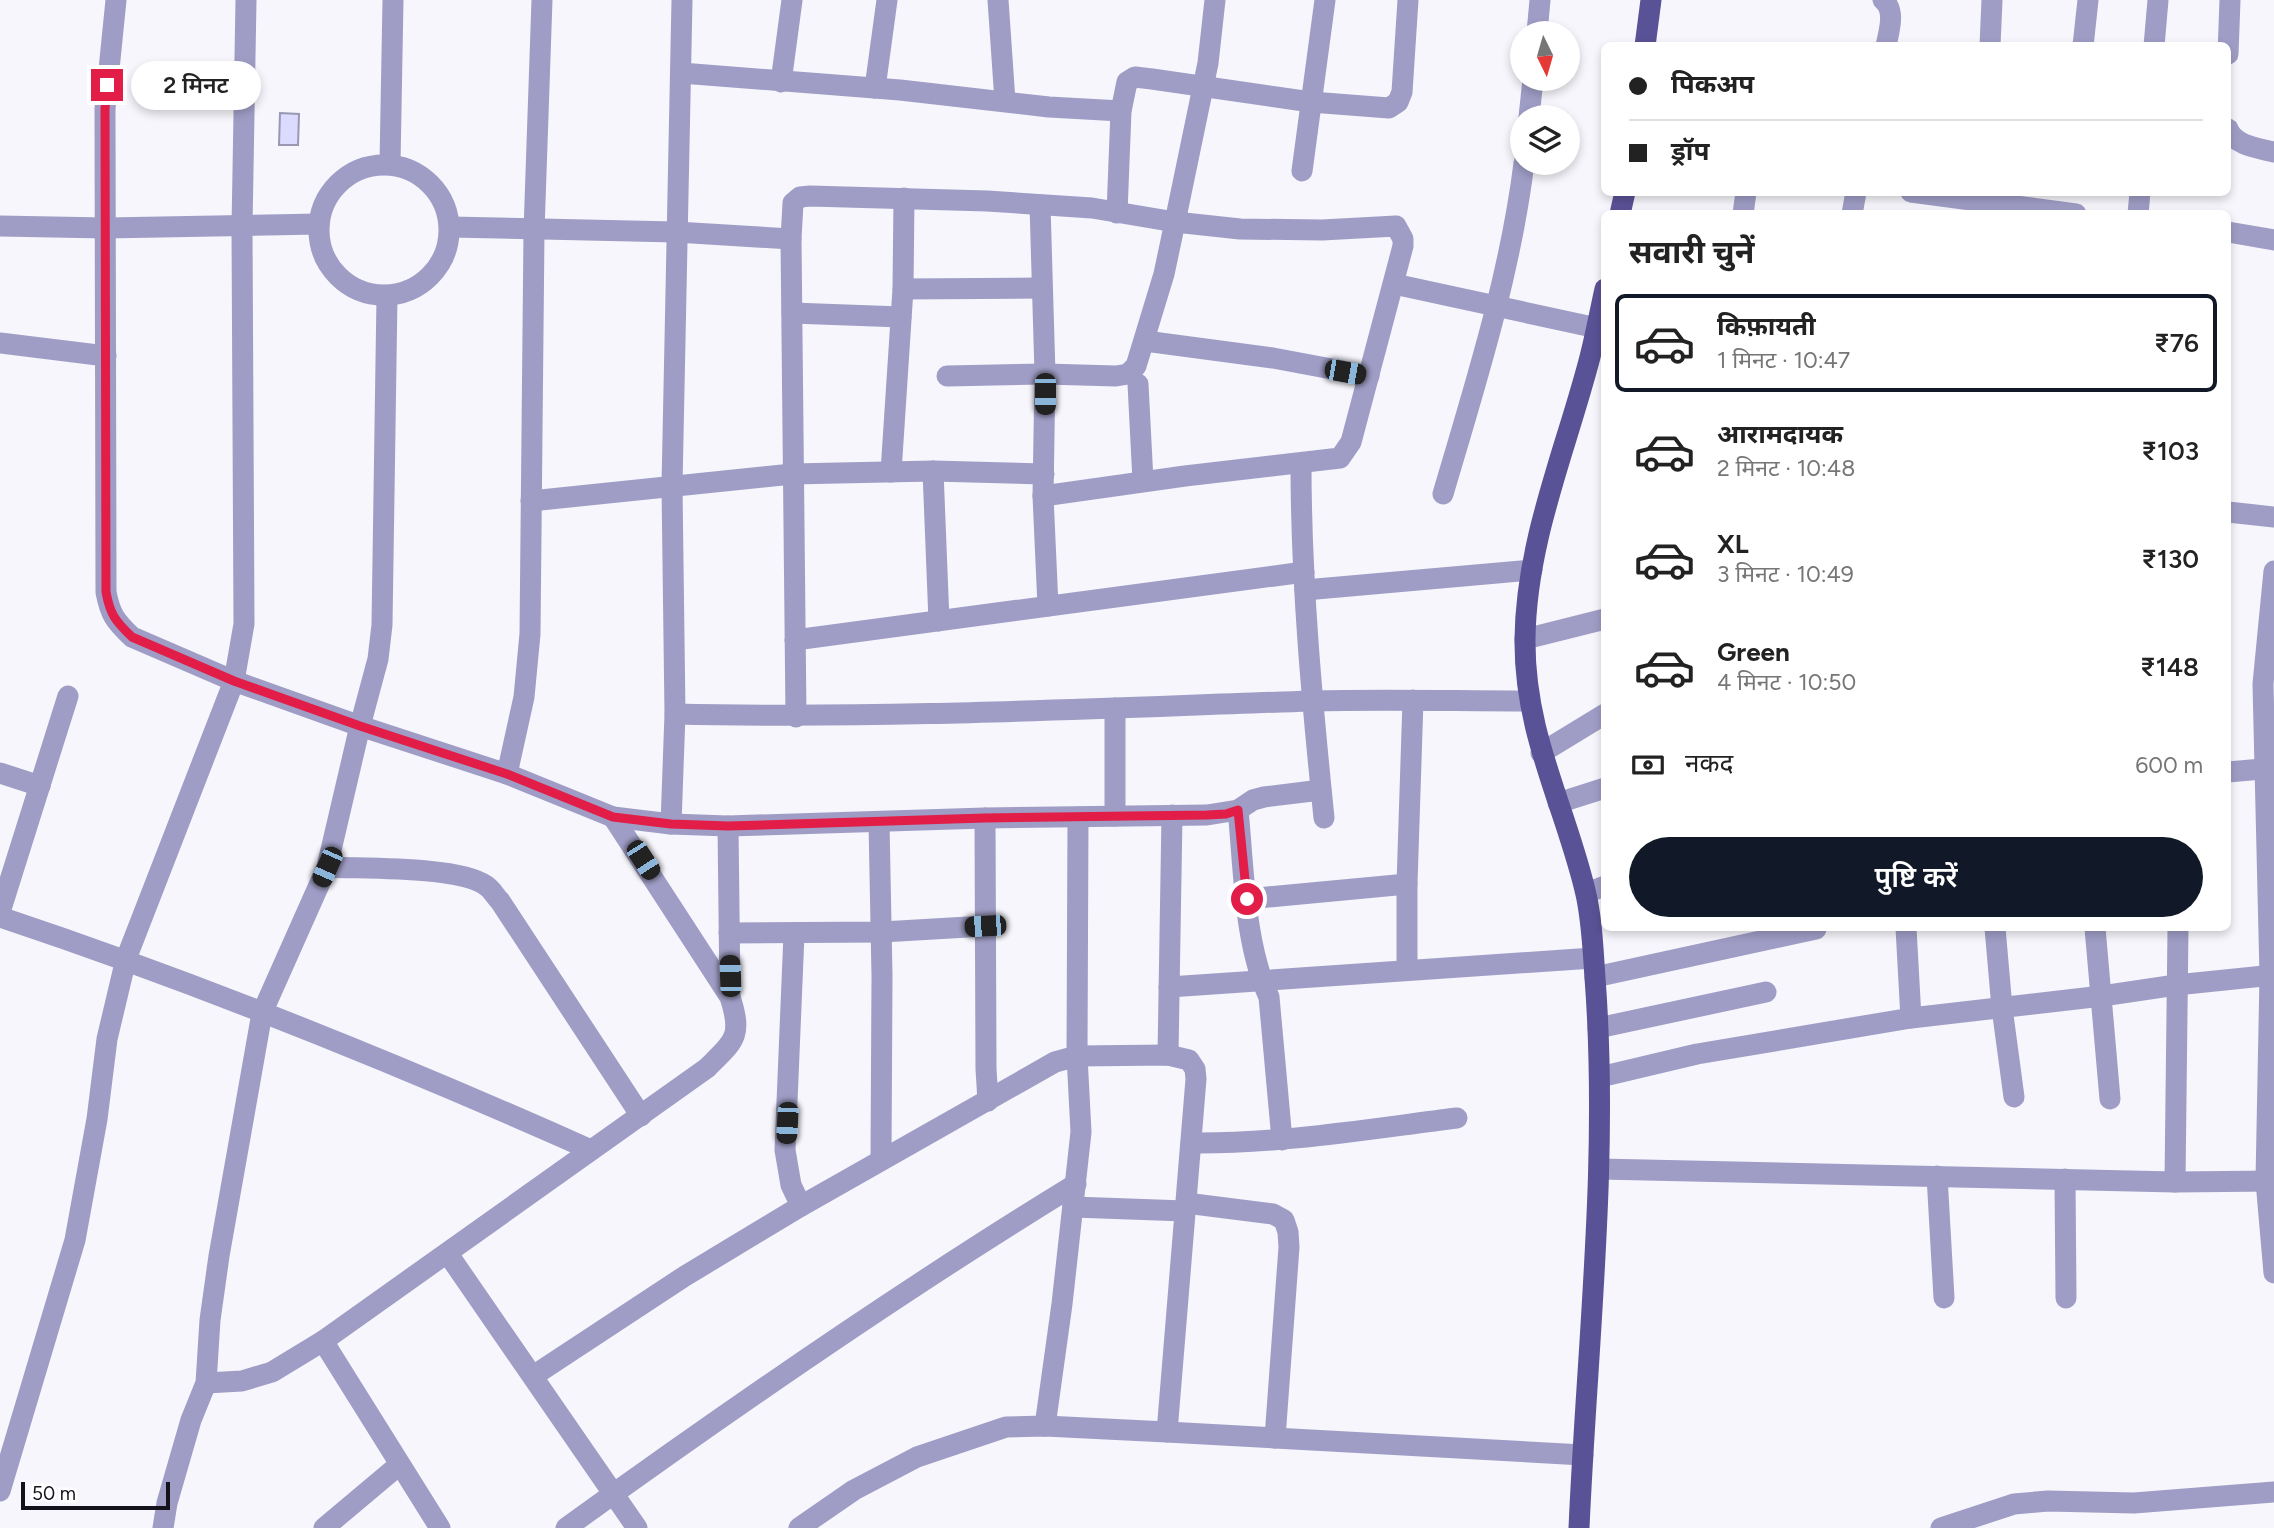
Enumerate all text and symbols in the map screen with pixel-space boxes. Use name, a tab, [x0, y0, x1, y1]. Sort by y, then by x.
north arrow	[1510, 21, 1580, 91]
map controls	[1510, 21, 1580, 175]
callout: 2 मिनट	[132, 60, 261, 110]
text: पिकअप	[1671, 68, 1754, 100]
route end	[91, 69, 123, 101]
text: 2 मिनट	[163, 71, 229, 99]
button: layers	[1510, 105, 1580, 175]
text: ड्रॉप	[1671, 135, 1709, 167]
text: सवारी चुनें	[1629, 233, 1754, 271]
text: किफ़ायती	[1717, 310, 1816, 342]
icon: car	[1633, 312, 1696, 375]
text: ₹76	[2154, 327, 2199, 359]
text: 1 मिनट · 10:47	[1717, 346, 1850, 374]
car	[1323, 358, 1368, 386]
car	[1035, 373, 1056, 415]
text: आरामदायक	[1717, 418, 1843, 450]
icon: car	[1633, 420, 1696, 483]
text: ₹103	[2141, 435, 2199, 467]
text: 2 मिनट · 10:48	[1717, 454, 1855, 482]
icon: car	[1633, 528, 1696, 591]
text: XL	[1717, 528, 1749, 560]
text: ₹130	[2141, 543, 2199, 575]
text: 3 मिनट · 10:49	[1717, 560, 1854, 588]
icon: car	[1633, 636, 1696, 699]
text: Green	[1717, 636, 1790, 668]
text: ₹148	[2140, 651, 2199, 683]
text: 4 मिनट · 10:50	[1717, 668, 1856, 696]
icon: cash	[1629, 746, 1667, 784]
text: नकद	[1685, 747, 1733, 779]
text: 600 m	[2135, 751, 2203, 779]
car	[623, 837, 664, 883]
button: पुष्टि करें	[1629, 837, 2203, 917]
car	[309, 844, 346, 890]
route start	[1231, 883, 1263, 915]
car	[964, 914, 1007, 938]
car	[719, 955, 742, 997]
car	[776, 1101, 799, 1145]
scale bar	[21, 1479, 170, 1511]
text: 50 m	[32, 1482, 76, 1505]

